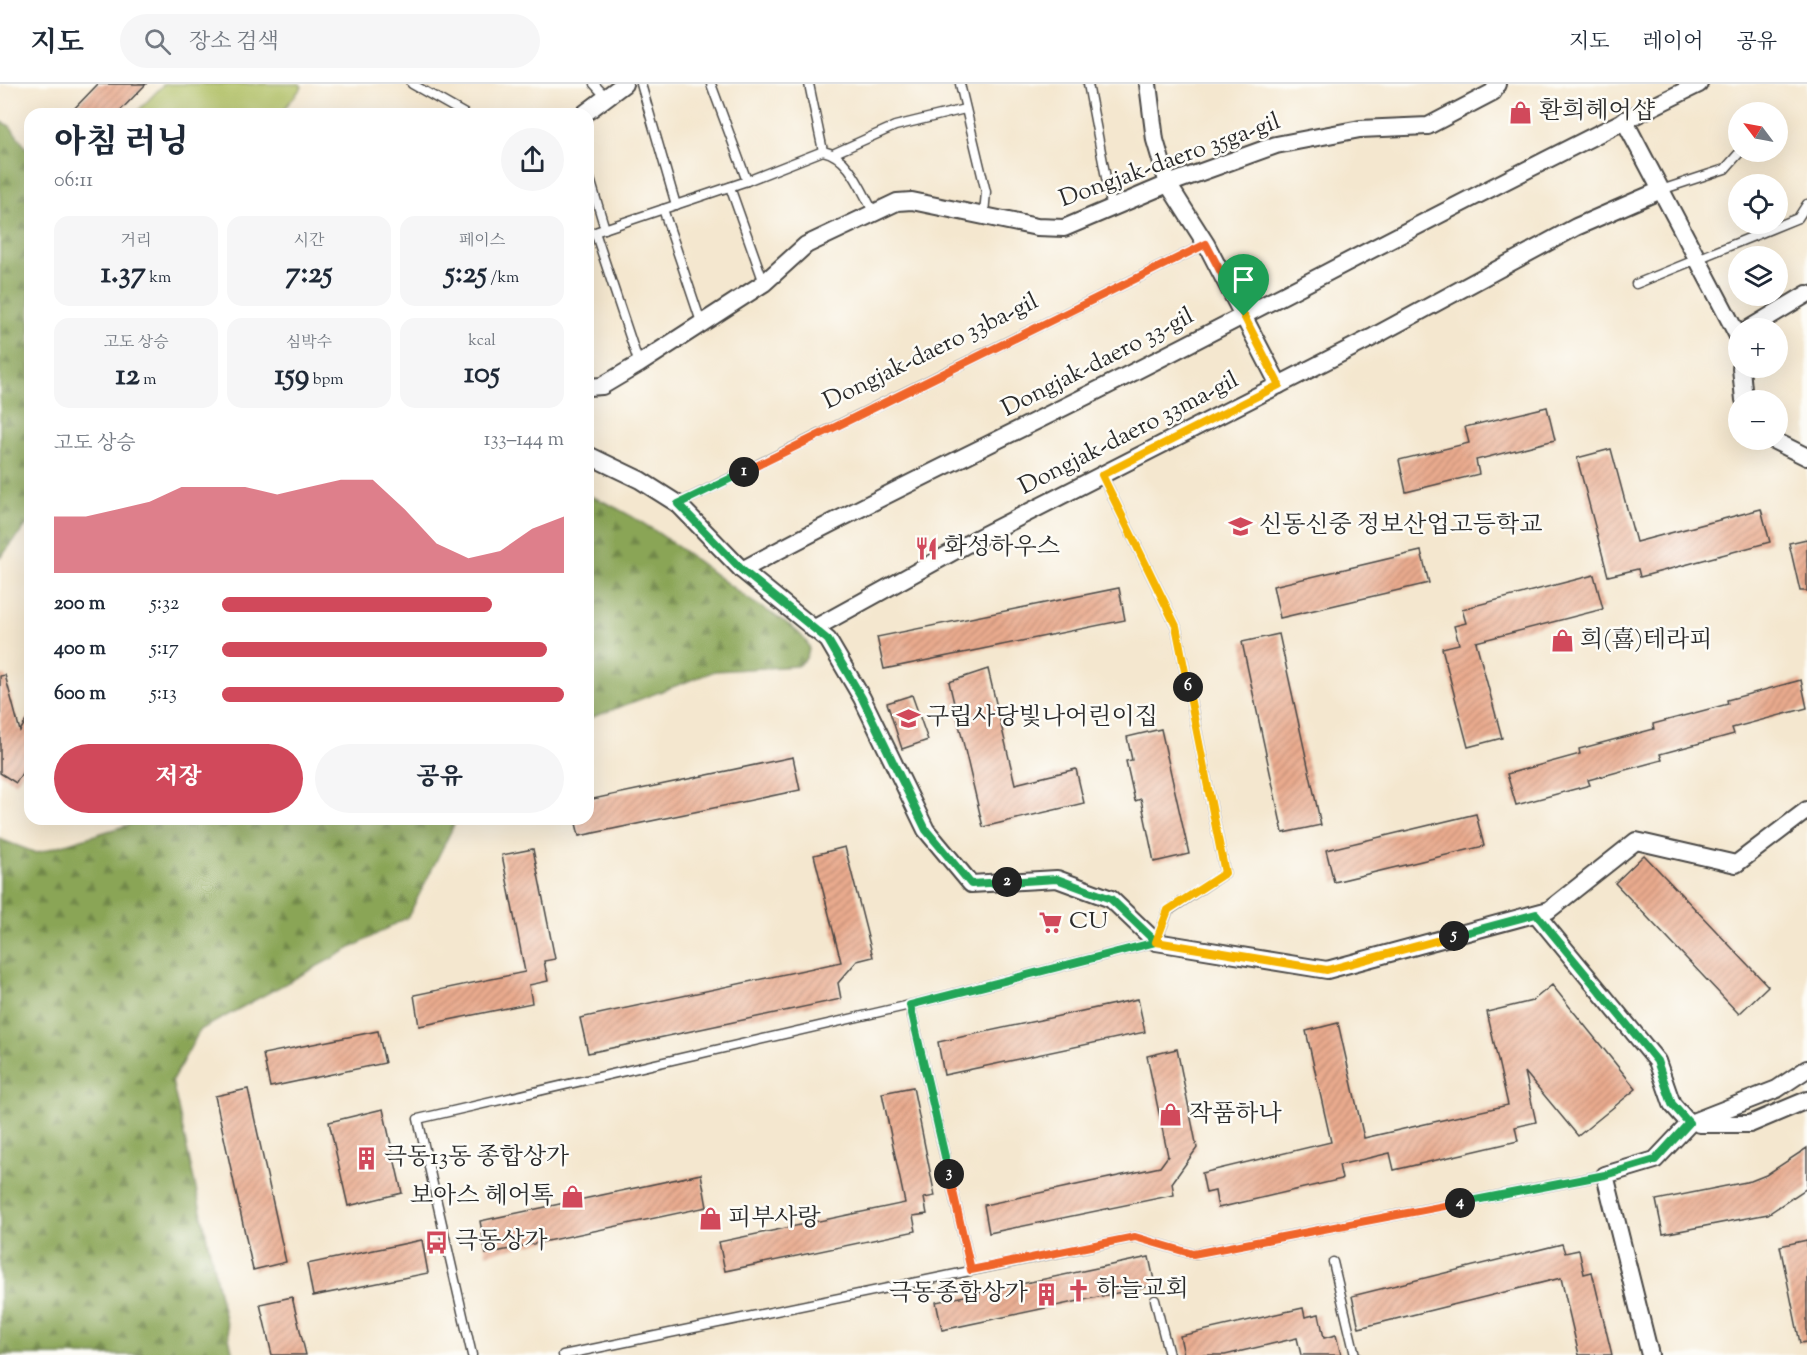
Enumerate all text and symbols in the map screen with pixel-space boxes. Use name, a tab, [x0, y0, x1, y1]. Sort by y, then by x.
search box	[120, 14, 540, 68]
text: 지도	[30, 24, 84, 64]
icon: search	[141, 25, 174, 58]
text: 장소 검색	[189, 27, 279, 59]
text: 지도	[1569, 28, 1610, 58]
text: 레이어	[1643, 28, 1703, 58]
text: 공유	[1736, 28, 1777, 58]
place label: 환희헤어샵	[1539, 95, 1656, 129]
shop icon: 환희헤어샵	[1508, 99, 1534, 125]
north arrow	[1728, 102, 1788, 162]
map controls	[1728, 102, 1788, 450]
street label: Dongjak-daero 35ga-gil	[1055, 105, 1285, 217]
text: 아침 러닝	[54, 120, 189, 168]
button: share	[501, 128, 564, 191]
text: 06:11	[54, 167, 93, 196]
button: locate	[1728, 174, 1788, 234]
text: 거리	[121, 230, 151, 253]
text: 시간	[294, 230, 324, 253]
text: 페이스	[459, 230, 505, 253]
button: layers	[1728, 246, 1788, 306]
text: 1.37	[101, 253, 146, 296]
text: 7:25	[285, 253, 333, 296]
text: 5:25	[445, 253, 487, 296]
pin	[1218, 254, 1269, 316]
icon: arrive	[1227, 263, 1260, 296]
text: km	[146, 267, 171, 290]
text: /km	[487, 267, 519, 290]
street label: Dongjak-daero 33ba-gil	[818, 285, 1045, 419]
street label: Dongjak-daero 33-gil	[996, 300, 1200, 426]
button: +	[1728, 318, 1788, 378]
text: kcal	[468, 330, 496, 353]
text: 고도 상승	[103, 332, 169, 355]
text: 심박수	[286, 332, 332, 355]
text: 105	[464, 353, 500, 396]
text: 12	[116, 355, 140, 398]
text: 159	[274, 355, 309, 398]
street label: Dongjak-daero 33ma-gil	[1013, 364, 1245, 504]
text: m	[140, 369, 156, 392]
text: bpm	[309, 369, 344, 392]
button: −	[1728, 390, 1788, 450]
text: 133–144 m	[484, 426, 564, 455]
text: 고도 상승	[54, 430, 136, 459]
pin: 1	[729, 457, 759, 487]
text: 1	[741, 460, 747, 483]
place label: 신동신중 정보산업고등학교	[1259, 509, 1542, 543]
school or university icon: 신동신중 정보산업고등학교	[1228, 513, 1254, 539]
place label: 화성하우스	[944, 531, 1060, 565]
restaurant icon: 화성하우스	[913, 535, 939, 561]
text: 200 m	[54, 590, 105, 619]
text: 5:32	[150, 590, 179, 619]
place label: 희(喜)테라피	[1580, 624, 1712, 658]
shop icon: 희(喜)테라피	[1549, 628, 1575, 654]
text: 400 m	[54, 635, 106, 664]
text: 5:17	[150, 635, 179, 664]
pin: 6	[1173, 672, 1203, 702]
text: 6	[1184, 675, 1192, 698]
text: 600 m	[54, 680, 106, 709]
text: 5:13	[150, 680, 177, 709]
place label: 구립사당빛나어린이집	[926, 701, 1158, 735]
school or university icon: 구립사당빛나어린이집	[895, 705, 921, 731]
button: 저장	[54, 744, 303, 813]
button: 공유	[315, 744, 564, 813]
pin: 2	[992, 867, 1022, 897]
text: 2	[1003, 870, 1011, 893]
place label: CU	[1069, 905, 1108, 939]
supermarket icon: CU	[1038, 909, 1064, 935]
pin: 5	[1439, 921, 1469, 951]
text: 5	[1451, 924, 1457, 947]
place label: 작품하나	[1189, 1098, 1283, 1132]
shop icon: 작품하나	[1158, 1102, 1184, 1128]
place label: 극동13동 종합상가	[384, 1141, 569, 1175]
building icon: 극동13동 종합상가	[353, 1145, 379, 1171]
pin: 3	[934, 1159, 964, 1189]
text: 3	[946, 1162, 952, 1185]
place label: 보아스 헤어톡	[410, 1180, 554, 1214]
shop icon: 보아스 헤어톡	[559, 1184, 585, 1210]
pin: 4	[1445, 1188, 1475, 1218]
text: 4	[1456, 1191, 1464, 1214]
place label: 피부사랑	[728, 1202, 822, 1236]
shop icon: 피부사랑	[697, 1206, 723, 1232]
place label: 극동상가	[455, 1225, 548, 1259]
bus stop icon: 극동상가	[424, 1229, 450, 1255]
place label: 하늘교회	[1096, 1273, 1189, 1307]
place label: 극동종합상가	[889, 1277, 1028, 1311]
church icon: 하늘교회	[1065, 1277, 1091, 1303]
building icon: 극동종합상가	[1033, 1281, 1059, 1307]

